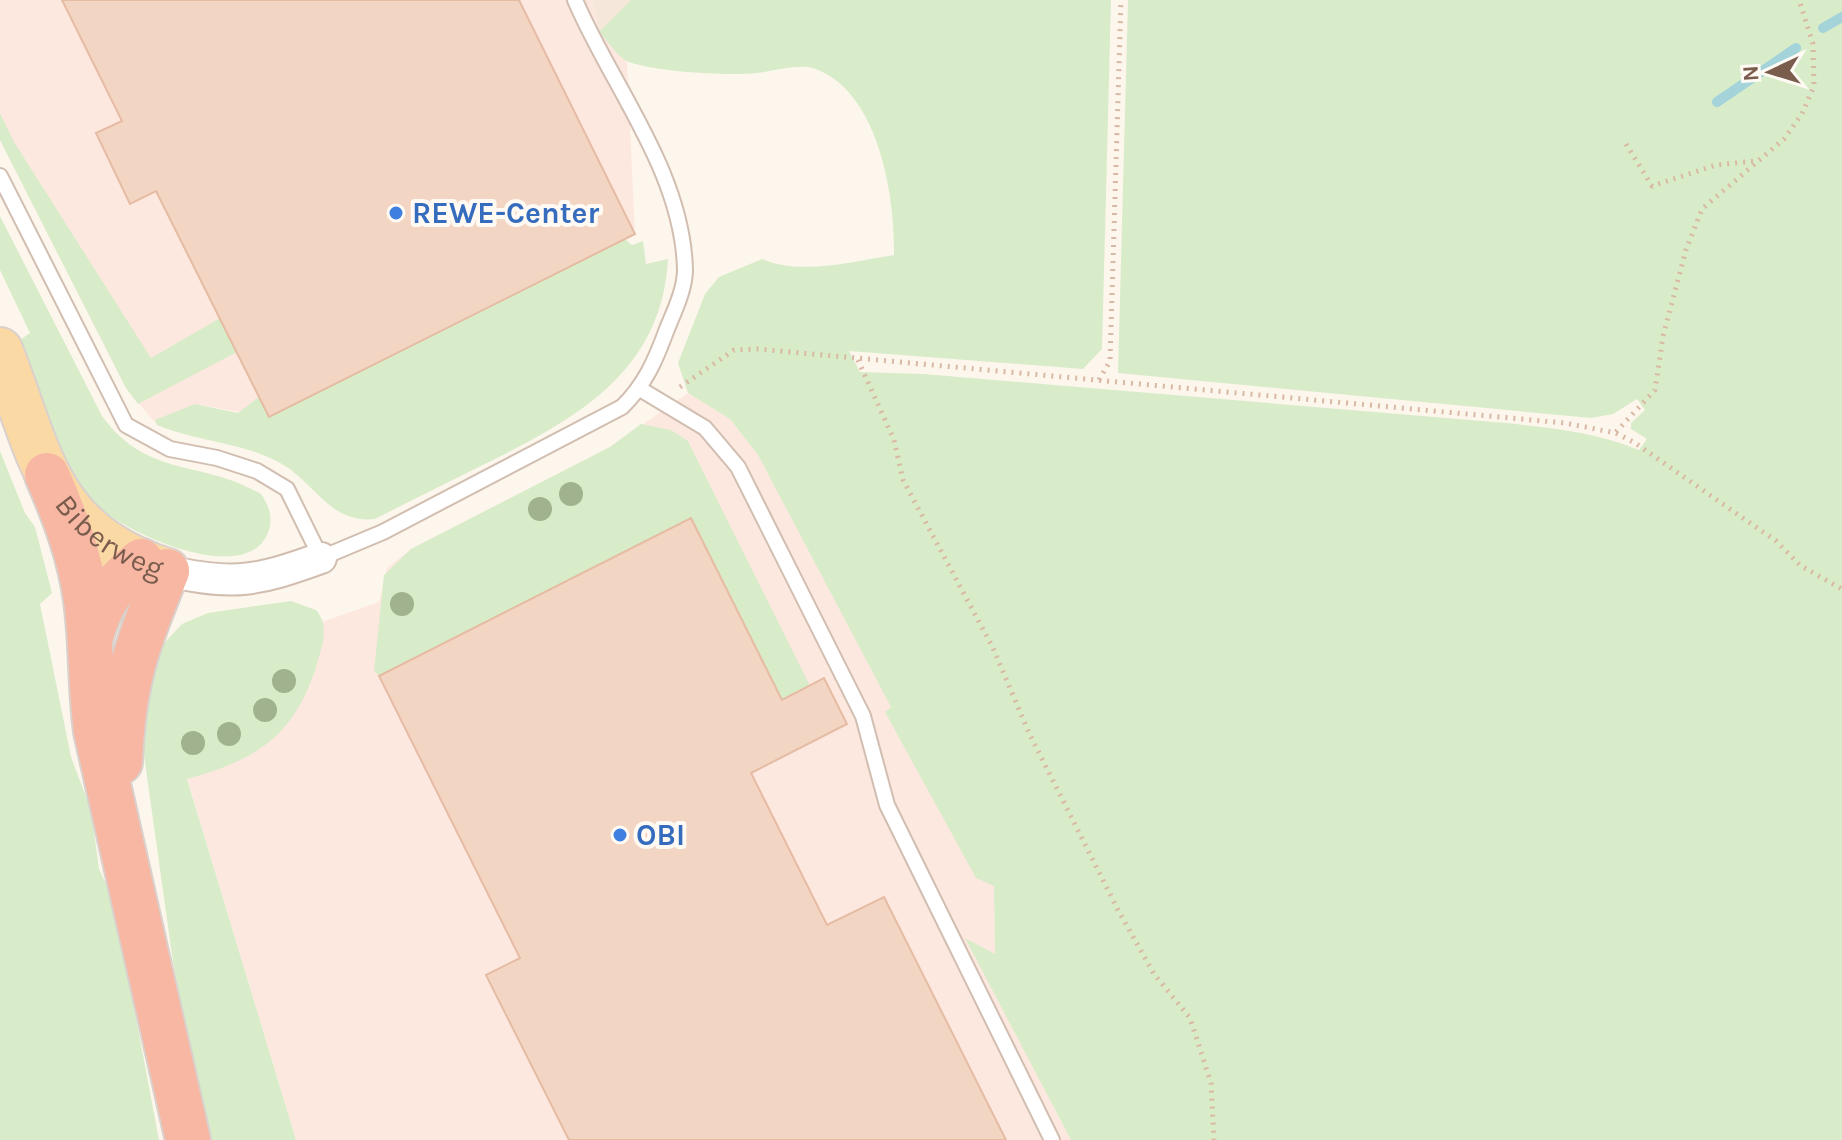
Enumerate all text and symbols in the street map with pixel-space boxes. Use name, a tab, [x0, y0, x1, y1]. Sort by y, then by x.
north arrow	[1730, 32, 1810, 112]
text: N	[1738, 65, 1765, 82]
place label: REWE-Center	[412, 195, 599, 231]
marker: REWE-Center	[387, 204, 405, 222]
street label: Biberweg	[47, 488, 169, 587]
place label: OBI	[636, 817, 685, 853]
marker: OBI	[611, 826, 629, 844]

